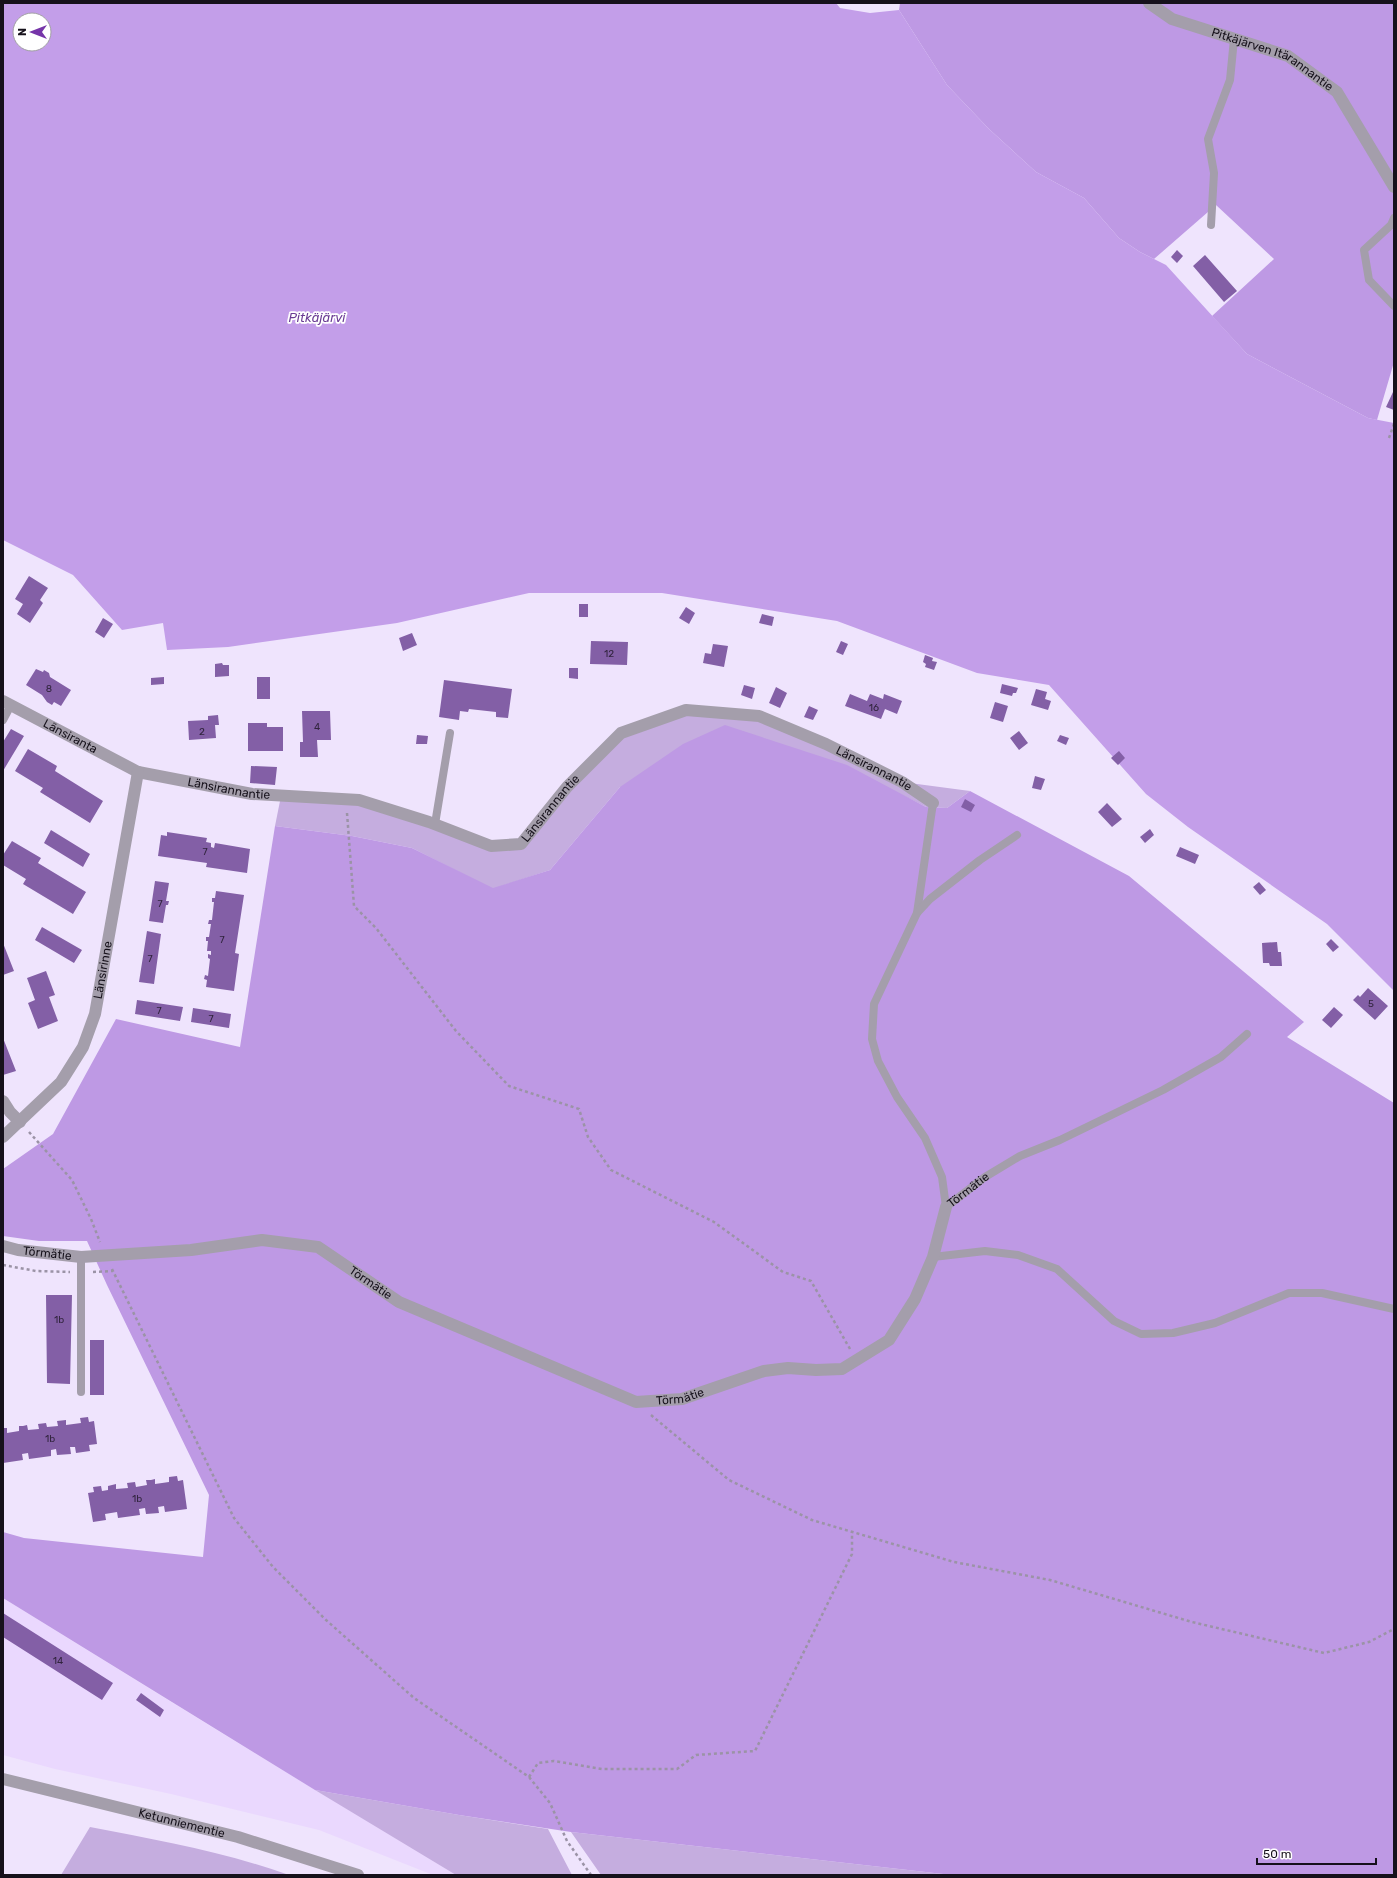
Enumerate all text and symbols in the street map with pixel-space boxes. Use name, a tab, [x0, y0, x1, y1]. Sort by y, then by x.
north arrow	[12, 12, 52, 52]
street label: Pitkäjärven Itärannantie	[1210, 25, 1336, 94]
text: N	[16, 28, 29, 36]
water label: Pitkäjärvi	[288, 310, 346, 325]
house number: 12	[604, 648, 614, 660]
house number: 8	[46, 683, 52, 695]
house number: 16	[869, 702, 879, 714]
street label: Länsiranta	[41, 716, 100, 756]
house number: 4	[314, 721, 320, 733]
house number: 2	[199, 726, 205, 738]
street label: Länsirannantie	[834, 743, 915, 794]
street label: Länsirannantie	[518, 771, 583, 845]
street label: Länsirannantie	[186, 775, 271, 802]
house number: 7	[202, 846, 208, 858]
house number: 7	[157, 898, 163, 910]
house number: 7	[219, 934, 225, 946]
street label: Länsirinne	[91, 940, 115, 1000]
house number: 7	[147, 953, 153, 965]
house number: 5	[1368, 998, 1374, 1010]
house number: 7	[156, 1005, 162, 1017]
house number: 7	[208, 1013, 214, 1025]
street label: Törmätie	[945, 1169, 992, 1210]
street label: Törmätie	[22, 1244, 73, 1263]
street label: Törmätie	[347, 1263, 395, 1302]
house number: 1b	[54, 1314, 64, 1326]
street label: Törmätie	[656, 1385, 706, 1408]
house number: 1b	[45, 1433, 55, 1445]
house number: 1b	[132, 1493, 142, 1505]
house number: 14	[53, 1655, 63, 1667]
street label: Ketunniementie	[137, 1806, 227, 1841]
scale bar	[1257, 1840, 1376, 1866]
text: 50 m	[1263, 1847, 1291, 1861]

